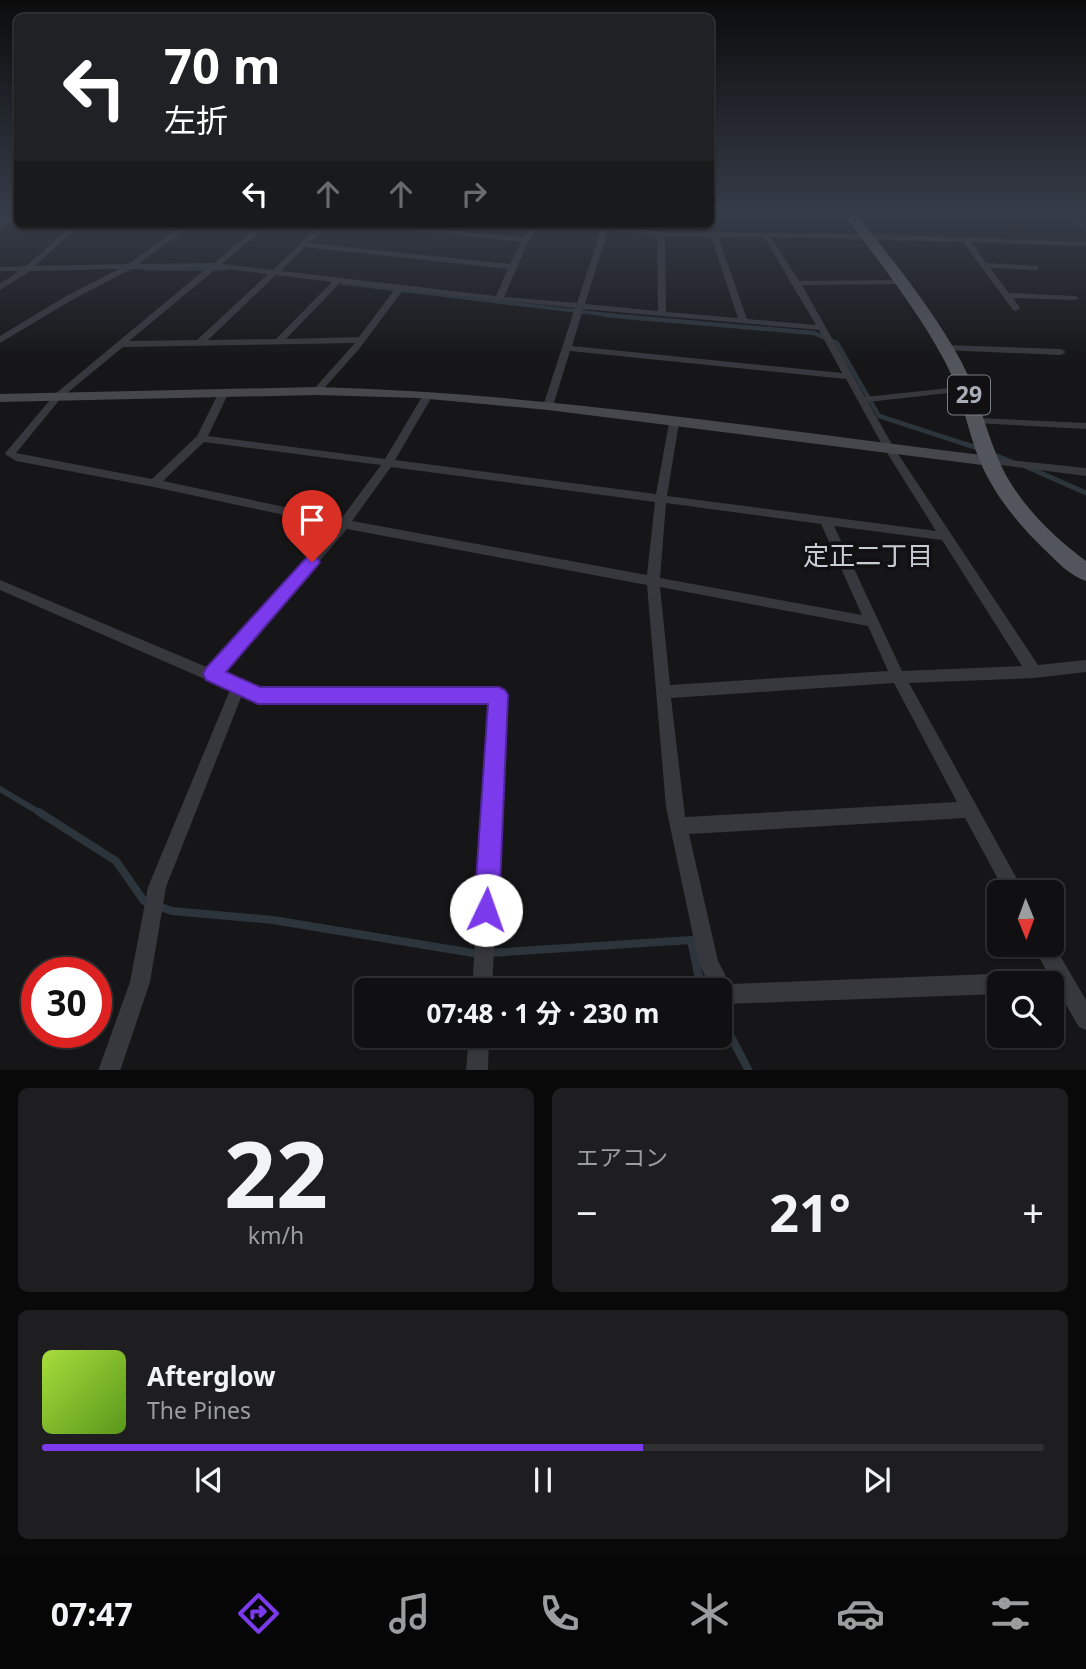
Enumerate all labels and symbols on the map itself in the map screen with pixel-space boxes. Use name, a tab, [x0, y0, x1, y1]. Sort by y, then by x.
road number: 29	[948, 376, 990, 414]
pin	[282, 490, 342, 562]
district label: 定正二丁目	[803, 537, 933, 573]
position arrow	[449, 873, 523, 947]
north arrow	[987, 880, 1064, 957]
speed limit sign: 30	[21, 957, 112, 1048]

